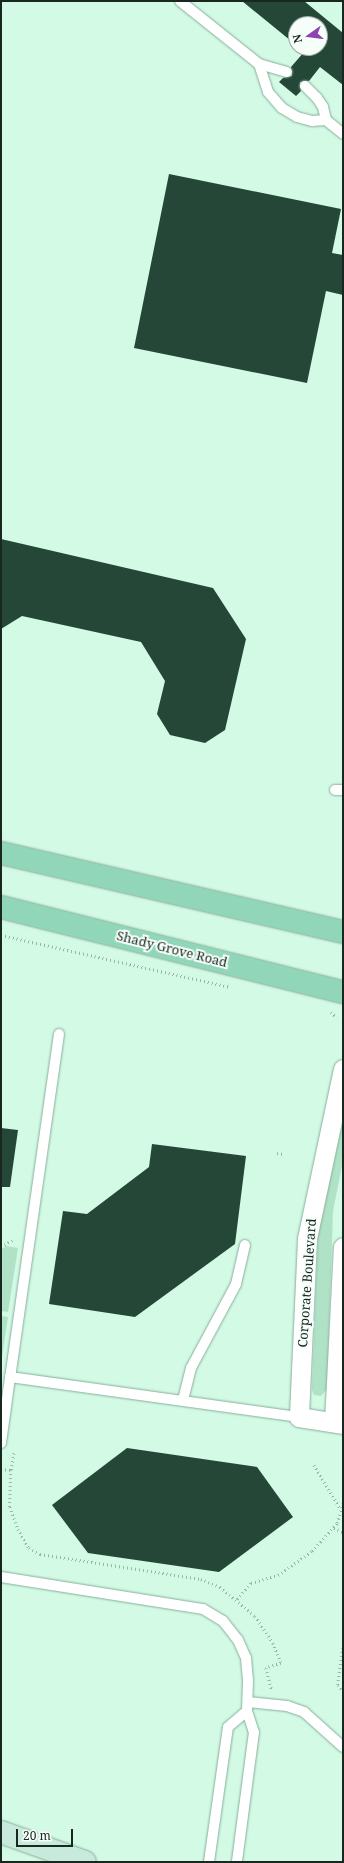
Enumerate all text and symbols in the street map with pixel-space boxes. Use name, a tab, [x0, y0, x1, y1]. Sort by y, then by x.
north arrow	[288, 16, 328, 56]
text: N	[289, 33, 305, 45]
street label: Shady Grove Road	[115, 928, 229, 970]
street label: Corporate Boulevard	[295, 1218, 319, 1348]
scale bar	[18, 1821, 75, 1847]
text: 20 m	[23, 1827, 51, 1844]

